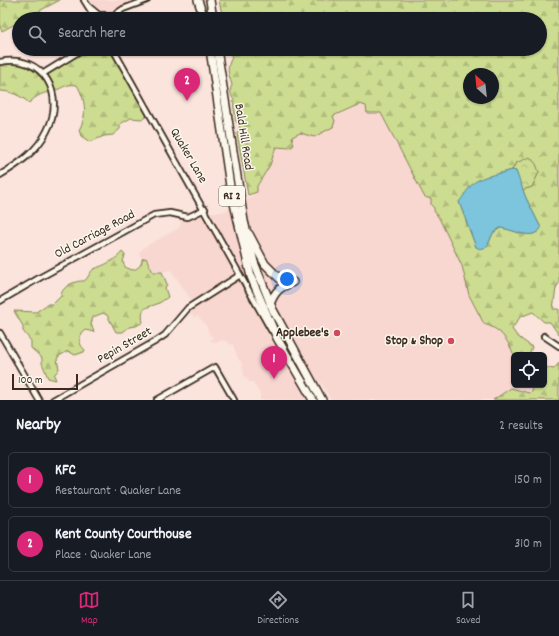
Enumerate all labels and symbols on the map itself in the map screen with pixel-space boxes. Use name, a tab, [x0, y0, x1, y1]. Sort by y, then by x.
pin: 2	[174, 68, 200, 101]
north arrow	[463, 68, 499, 104]
street label: Bald Hill Road	[228, 102, 258, 172]
street label: Quaker Lane	[164, 125, 212, 188]
road number: RI 2	[219, 186, 245, 206]
street label: Old Carriage Road	[51, 206, 139, 264]
your location	[277, 269, 297, 289]
street label: Pepin Street	[94, 323, 156, 369]
place label: Applebee's	[276, 324, 330, 343]
marker: Applebee's	[332, 328, 342, 338]
place label: Stop & Shop	[386, 332, 443, 351]
marker: Stop & Shop	[446, 336, 456, 346]
pin: 1	[261, 346, 287, 379]
scale bar	[12, 372, 78, 391]

